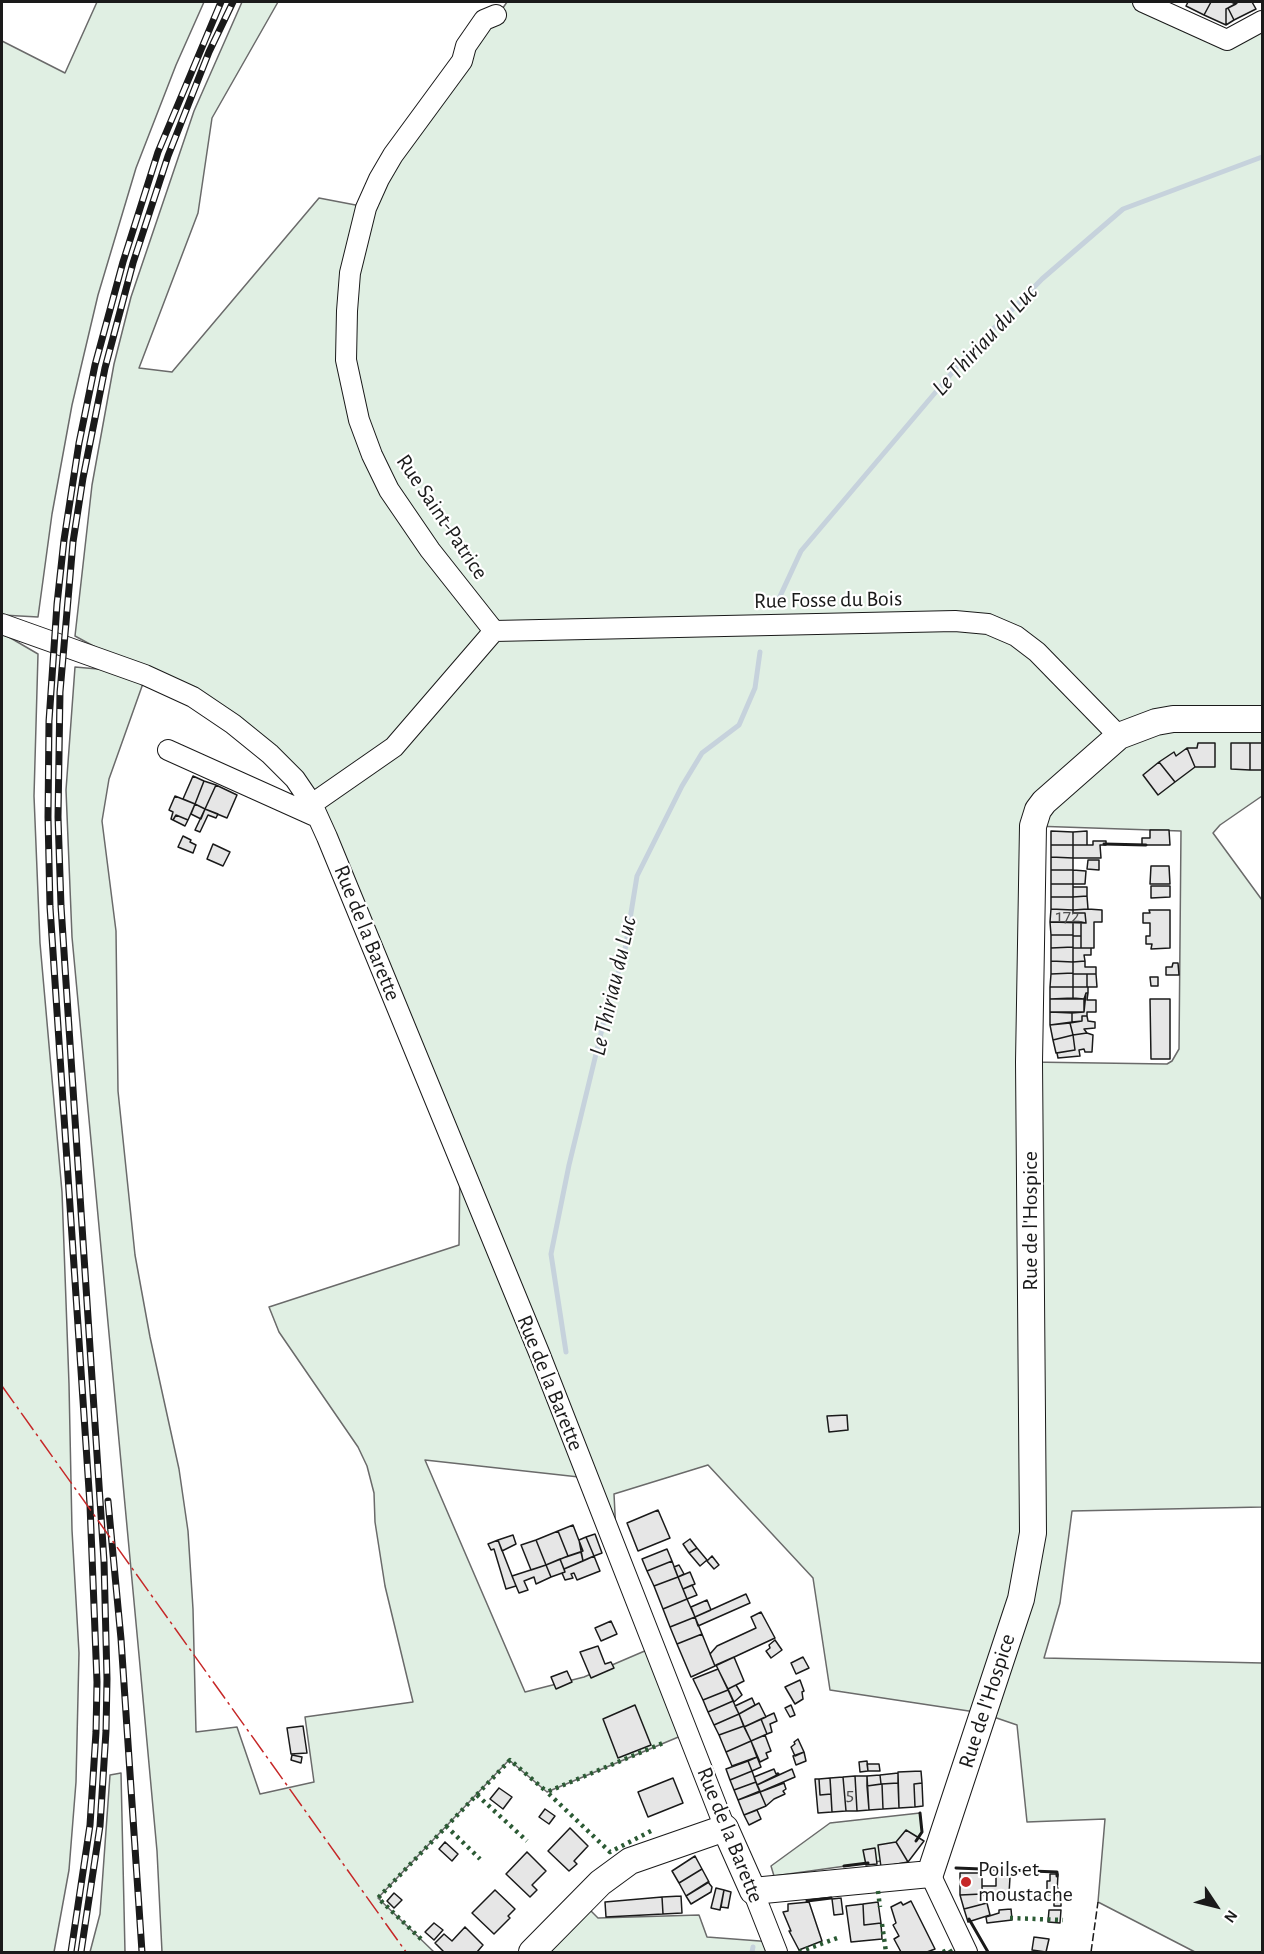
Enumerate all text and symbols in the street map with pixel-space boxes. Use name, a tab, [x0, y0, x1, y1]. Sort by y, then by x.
water label: Le Thiriau du Luc	[926, 278, 1044, 402]
street label: Rue Saint-Patrice	[390, 449, 494, 585]
street label: Rue Fosse du Bois	[754, 586, 902, 614]
street label: Rue de la Barette	[328, 861, 406, 1005]
house number: 172	[1056, 904, 1080, 928]
water label: Le Thiriau du Luc	[583, 913, 643, 1059]
street label: Rue de l'Hospice	[1017, 1151, 1043, 1291]
street label: Rue de la Barette	[511, 1311, 589, 1455]
street label: Rue de l'Hospice	[953, 1631, 1021, 1771]
street label: Rue de la Barette	[691, 1763, 769, 1907]
house number: 5	[846, 1782, 854, 1806]
place label: Poils et moustache	[978, 1856, 1073, 1908]
marker: Poils et moustache	[959, 1875, 973, 1889]
north arrow	[1186, 1876, 1246, 1936]
text: N	[1221, 1907, 1240, 1925]

